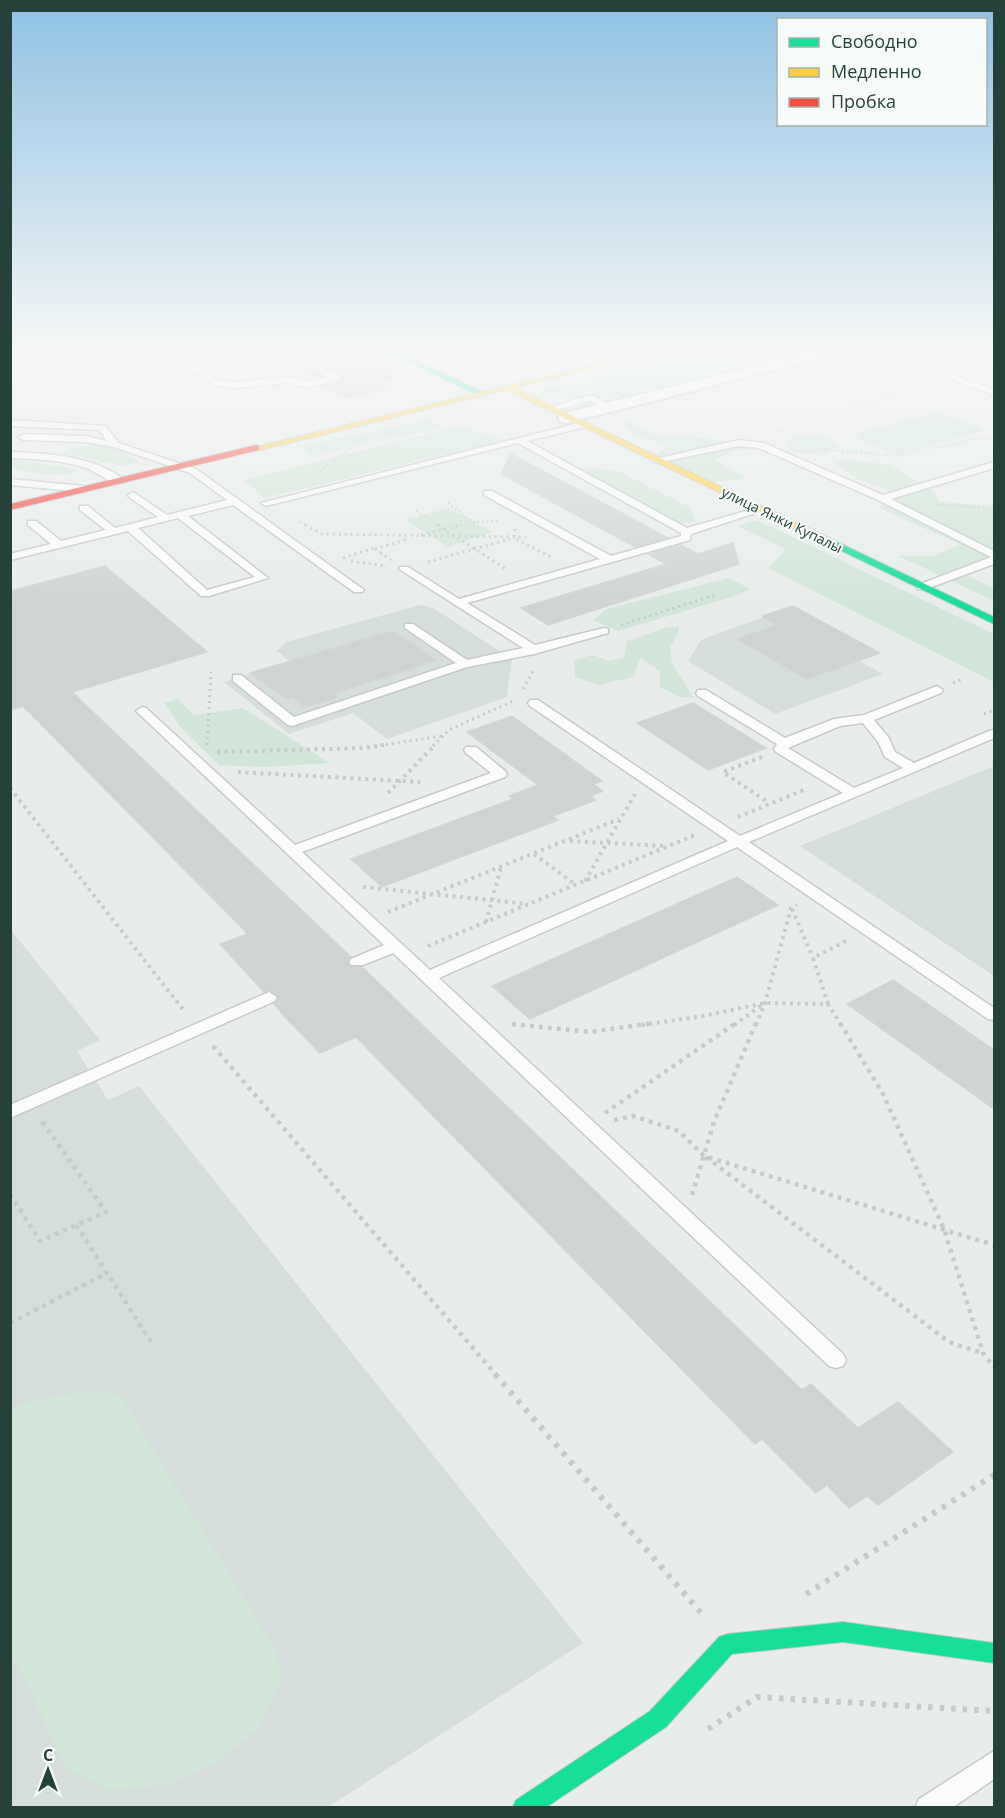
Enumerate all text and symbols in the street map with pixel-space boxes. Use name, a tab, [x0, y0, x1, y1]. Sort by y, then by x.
legend	[777, 18, 987, 126]
text: Свободно	[831, 29, 918, 53]
text: Медленно	[831, 59, 922, 83]
text: Пробка	[831, 89, 896, 113]
street label: улица Янки Купалы	[719, 482, 846, 557]
north arrow	[18, 1740, 78, 1800]
text: С	[43, 1744, 53, 1766]

